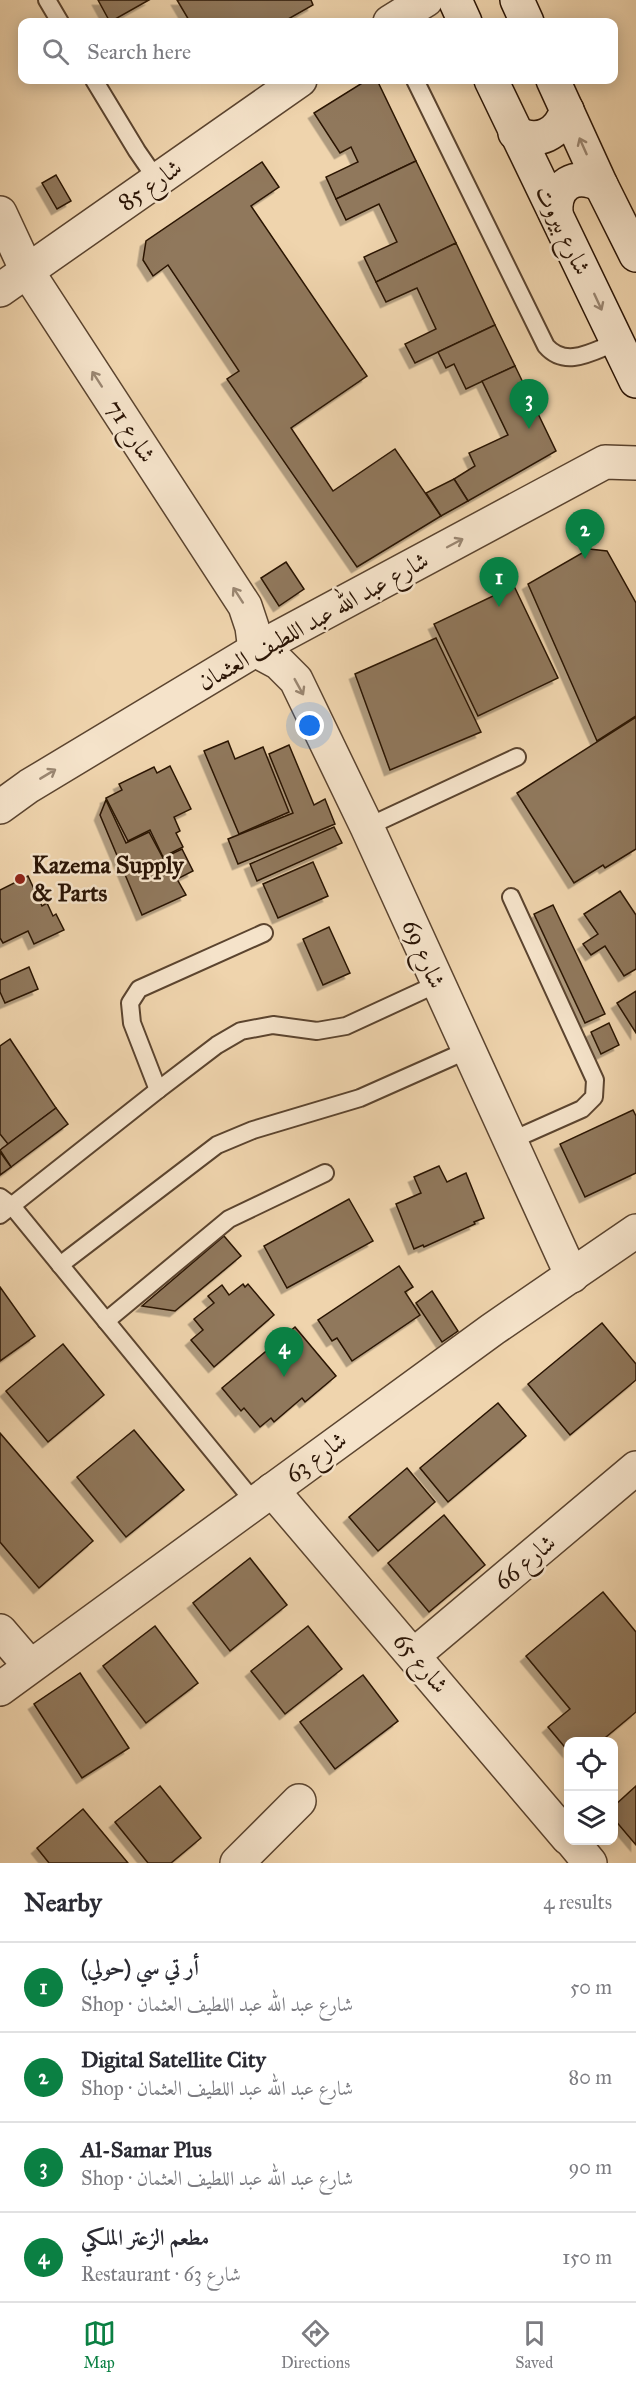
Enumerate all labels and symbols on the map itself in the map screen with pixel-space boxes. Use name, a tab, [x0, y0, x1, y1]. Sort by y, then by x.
one-way arrow	[577, 137, 588, 156]
street label: شارع 85	[112, 152, 190, 222]
street label: شارع بيروت	[524, 180, 598, 282]
one-way arrow	[593, 293, 605, 311]
one-way arrow	[91, 371, 103, 388]
pin: 3	[510, 380, 548, 429]
street label: شارع 71	[95, 394, 162, 471]
pin: 2	[566, 510, 604, 559]
one-way arrow	[446, 537, 463, 549]
street label: شارع عبد الله عبد اللطيف العثمان	[190, 541, 436, 701]
pin: 1	[480, 558, 518, 607]
one-way arrow	[231, 587, 244, 604]
one-way arrow	[294, 677, 305, 695]
your location	[295, 711, 324, 740]
one-way arrow	[39, 768, 56, 780]
place label: Kazema Supply & Parts	[32, 850, 185, 908]
marker: Kazema Supply & Parts	[13, 872, 27, 886]
street label: شارع 69	[391, 915, 452, 995]
pin: 4	[264, 1328, 304, 1377]
street label: شارع 63	[279, 1425, 356, 1493]
street label: شارع 66	[488, 1528, 565, 1600]
street label: شارع 65	[383, 1626, 455, 1703]

